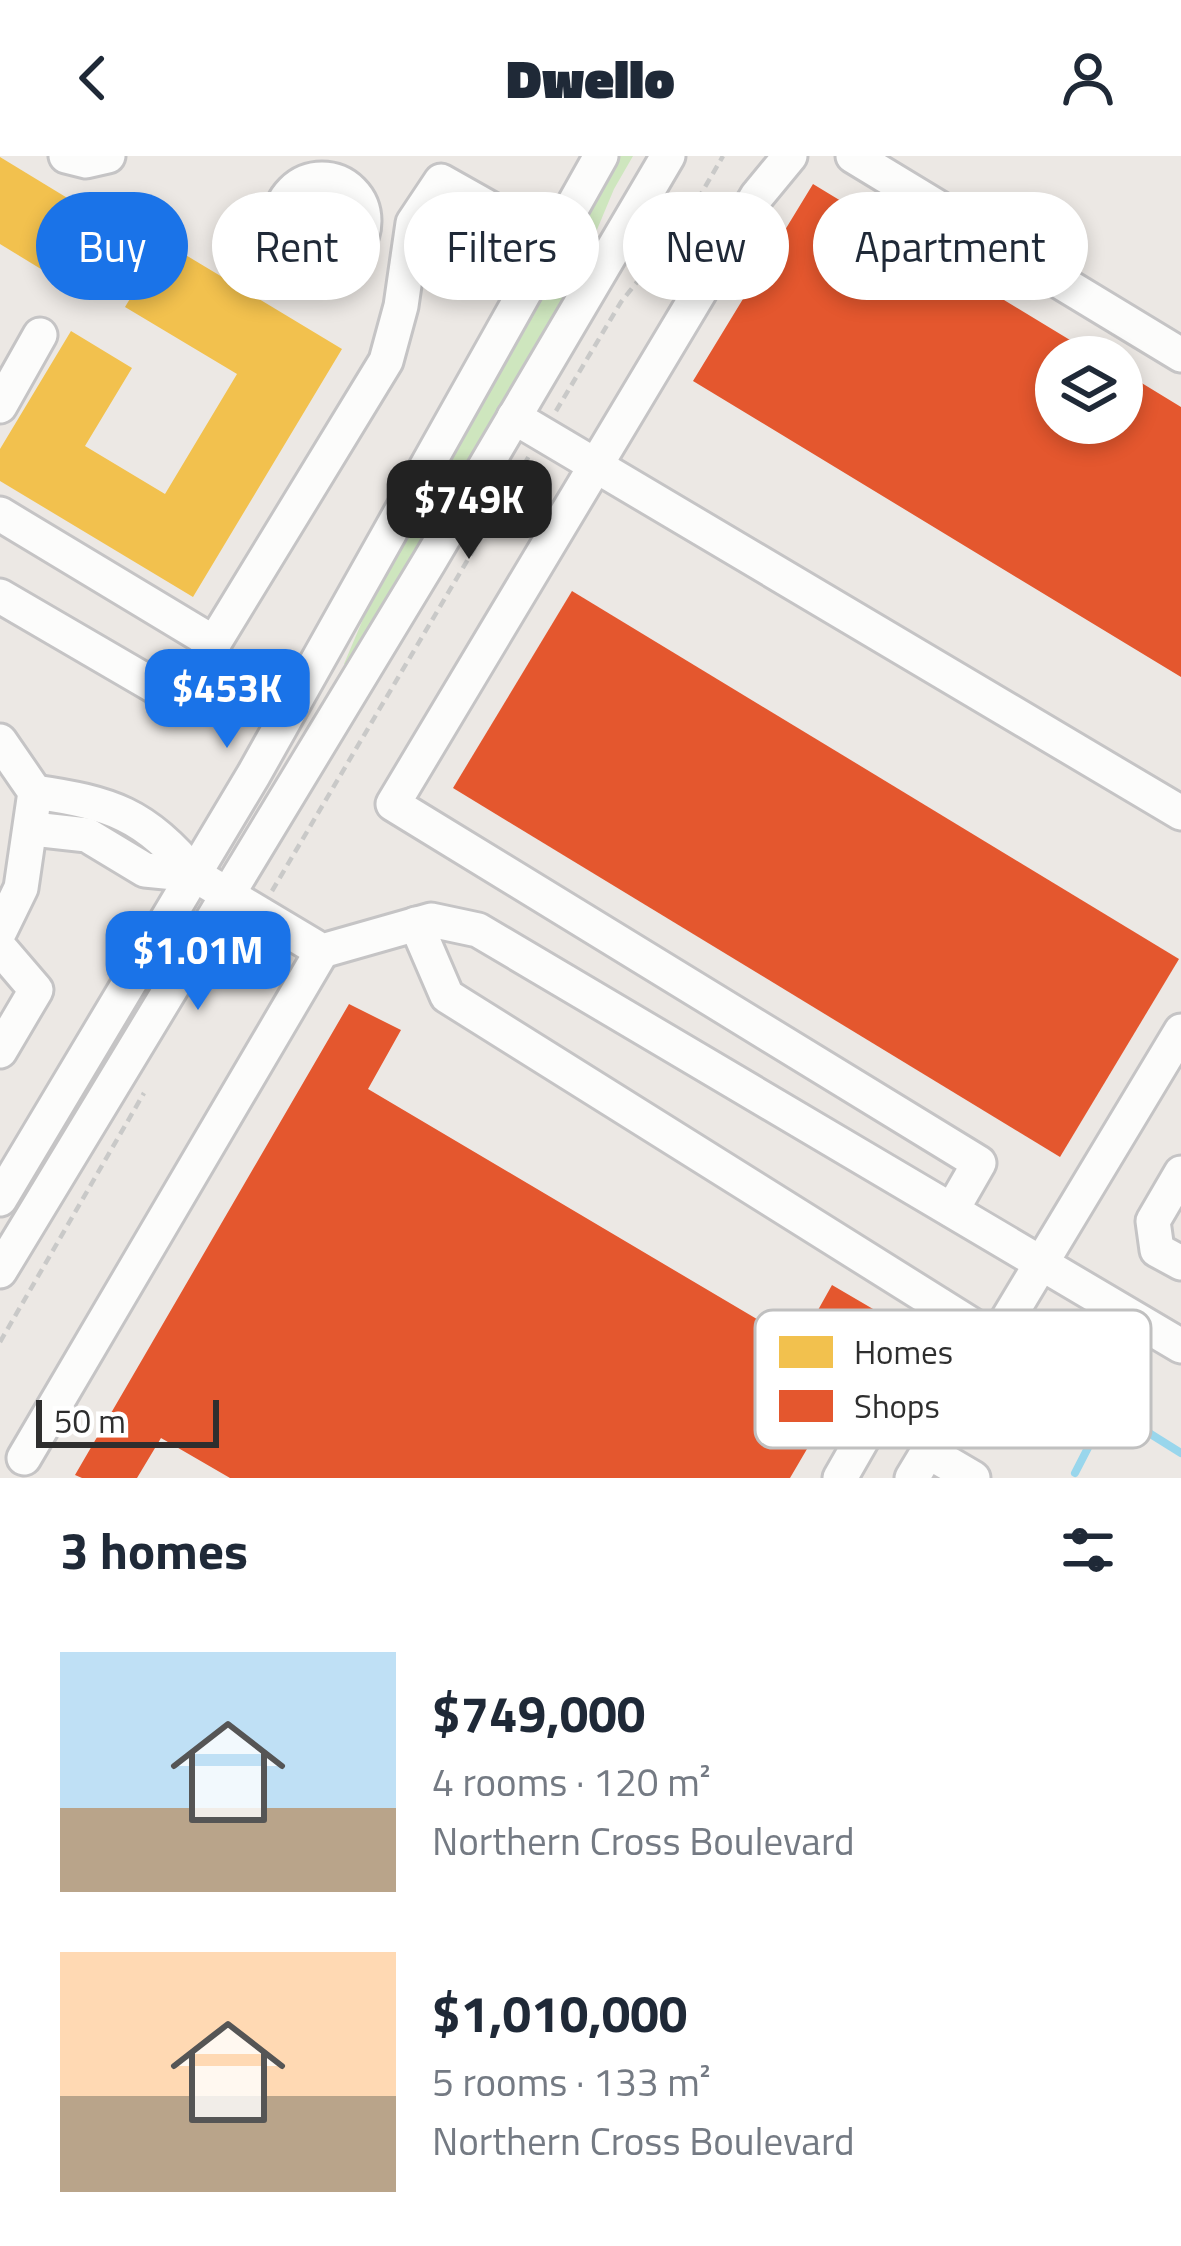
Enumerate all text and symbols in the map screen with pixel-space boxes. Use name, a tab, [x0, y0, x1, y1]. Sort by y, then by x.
text: Dwello	[506, 37, 675, 119]
icon: back	[60, 45, 126, 111]
icon: person	[1055, 45, 1121, 111]
chip: Buy	[36, 192, 188, 300]
chip: Rent	[212, 192, 380, 300]
chip: Filters	[404, 192, 599, 300]
chip: New	[623, 192, 789, 300]
chip: Apartment	[813, 192, 1088, 300]
map controls	[1035, 336, 1143, 444]
button: layers	[1035, 336, 1143, 444]
pin: $749K	[385, 460, 553, 562]
text: $749K	[414, 469, 524, 528]
pin: $453K	[143, 649, 311, 751]
text: $453K	[172, 658, 282, 717]
pin: $1.01M	[100, 911, 296, 1013]
text: $1.01M	[133, 920, 263, 979]
legend	[755, 1310, 1151, 1448]
text: Homes	[854, 1327, 953, 1377]
text: Shops	[854, 1381, 940, 1431]
scale bar	[36, 1394, 219, 1447]
text: 50 m	[54, 1396, 126, 1446]
text: 3 homes	[60, 1511, 248, 1589]
icon: filters	[1055, 1517, 1121, 1583]
text: $749,000	[432, 1674, 645, 1752]
icon: home	[156, 1700, 300, 1844]
text: 4 rooms · 120 m²	[432, 1752, 711, 1811]
text: Northern Cross Boulevard	[432, 1811, 855, 1870]
text: $1,010,000	[432, 1974, 687, 2052]
icon: home	[156, 2000, 300, 2144]
text: 5 rooms · 133 m²	[432, 2052, 711, 2111]
text: Northern Cross Boulevard	[432, 2111, 855, 2170]

